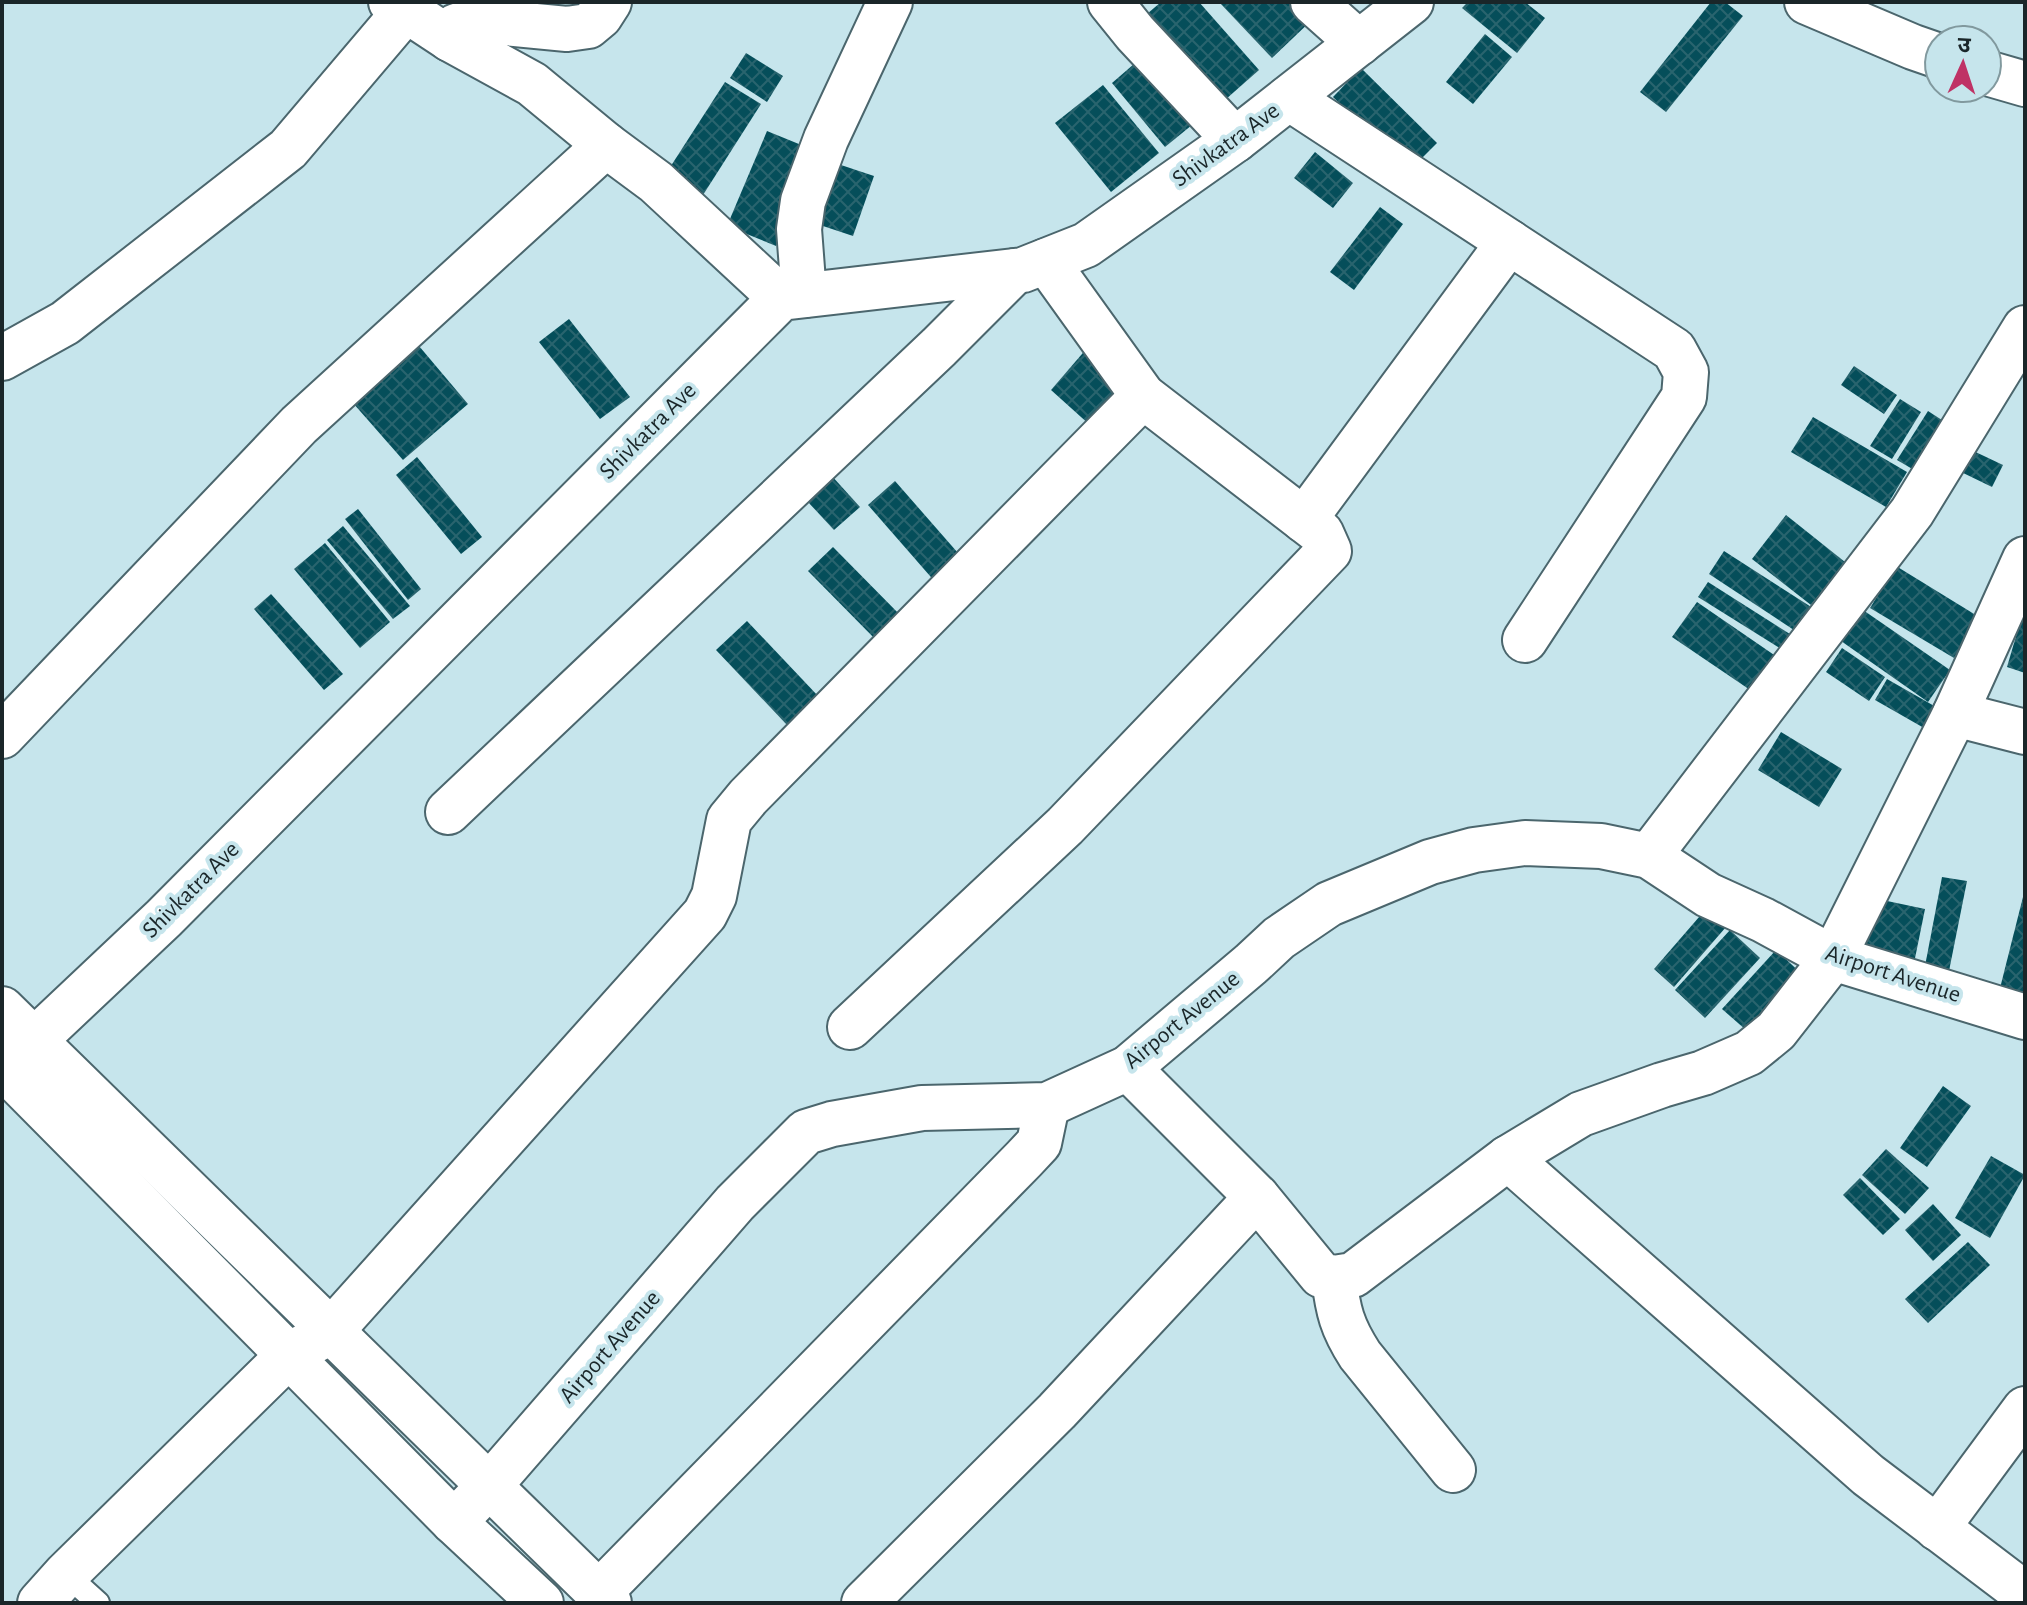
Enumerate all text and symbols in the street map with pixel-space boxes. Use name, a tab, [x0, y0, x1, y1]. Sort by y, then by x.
north arrow	[1923, 24, 2003, 104]
text: उ	[1957, 34, 1972, 56]
street label: Shivkatra Ave	[1168, 98, 1284, 192]
street label: Shivkatra Ave	[595, 378, 701, 484]
street label: Shivkatra Ave	[138, 837, 244, 943]
street label: Airport Avenue	[1822, 941, 1964, 1007]
street label: Airport Avenue	[1120, 966, 1244, 1074]
street label: Airport Avenue	[555, 1286, 665, 1408]

